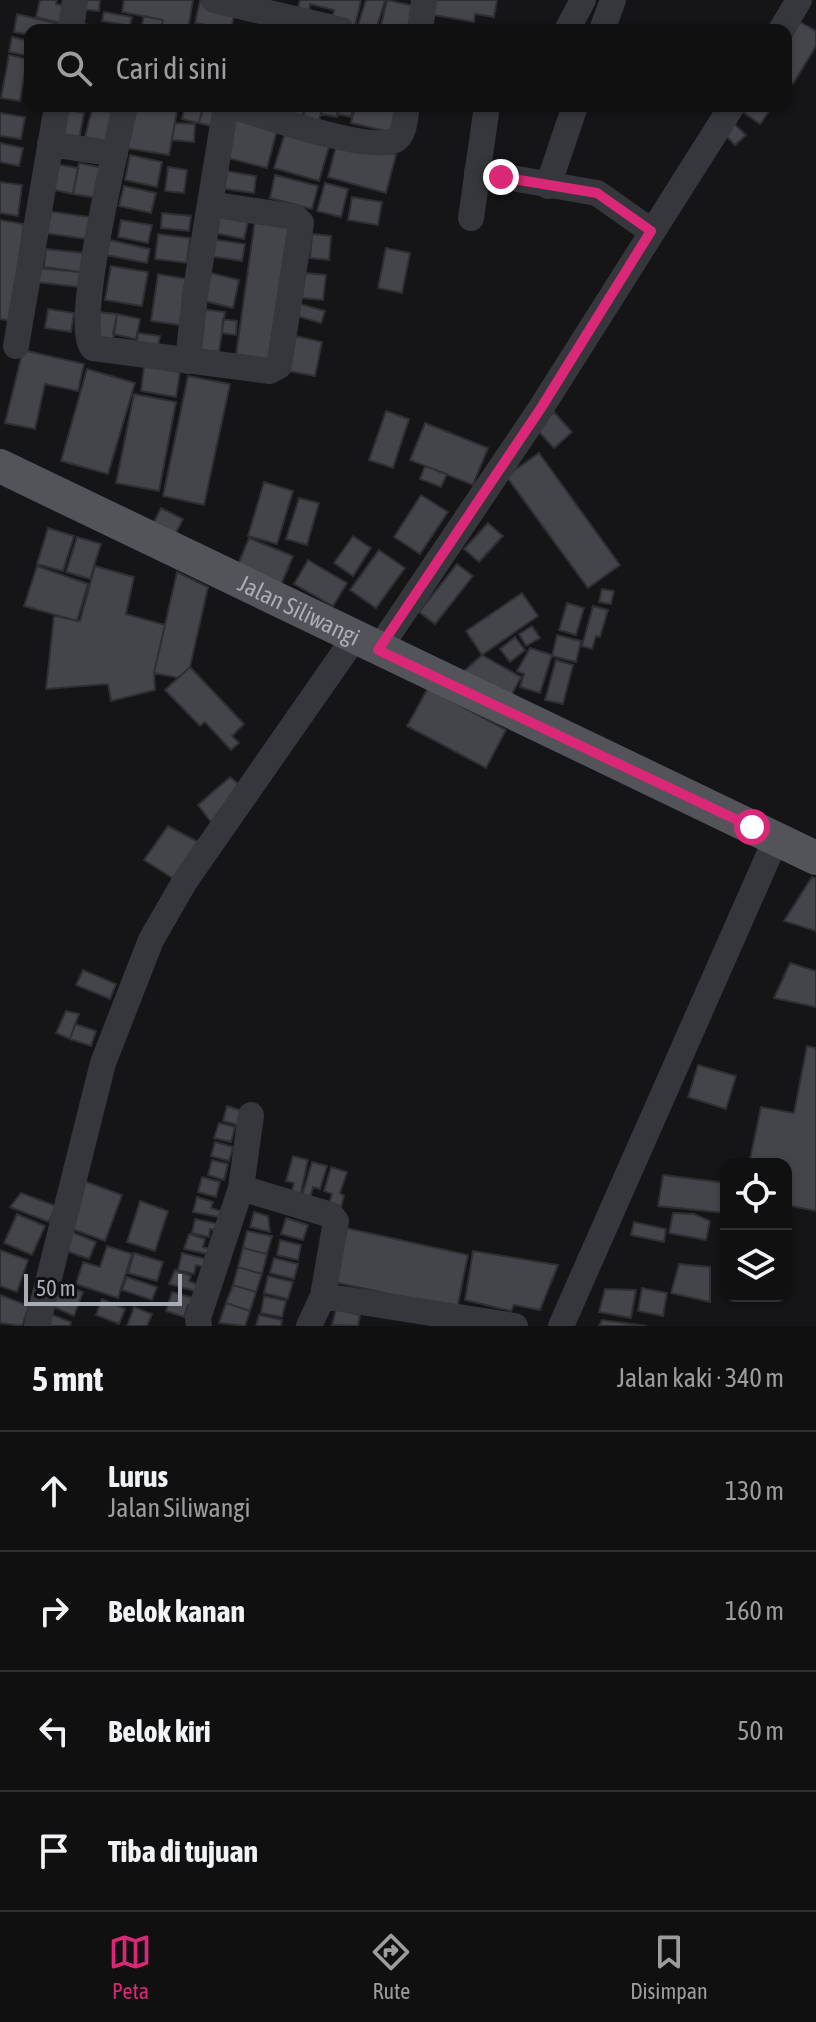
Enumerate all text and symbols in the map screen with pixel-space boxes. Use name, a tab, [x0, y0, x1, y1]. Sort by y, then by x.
search box	[24, 24, 792, 112]
icon: search	[52, 46, 96, 90]
text: Cari di sini	[116, 51, 227, 85]
route end	[483, 159, 519, 195]
street label: Jalan Siliwangi	[234, 569, 364, 650]
route start	[734, 809, 770, 845]
map controls	[720, 1158, 792, 1302]
button: locate	[720, 1158, 792, 1230]
button: layers	[720, 1230, 792, 1302]
scale bar	[24, 1270, 182, 1306]
text: 50 m	[36, 1275, 76, 1301]
text: 5 mnt	[32, 1359, 103, 1398]
text: Jalan kaki · 340 m	[617, 1363, 784, 1393]
text: Lurus	[108, 1459, 168, 1493]
icon: ahead	[32, 1469, 76, 1513]
text: 130 m	[725, 1476, 784, 1506]
text: Jalan Siliwangi	[108, 1493, 250, 1523]
icon: right	[32, 1589, 76, 1633]
text: Belok kanan	[108, 1594, 245, 1628]
text: 160 m	[725, 1596, 784, 1626]
icon: left	[32, 1709, 76, 1753]
text: Belok kiri	[108, 1714, 211, 1748]
text: 50 m	[737, 1716, 784, 1746]
icon: arrive	[32, 1829, 76, 1873]
text: Tiba di tujuan	[108, 1834, 258, 1868]
tab: Peta	[108, 1930, 152, 2004]
tab: Rute	[369, 1930, 413, 2004]
tab: Disimpan	[630, 1930, 708, 2004]

